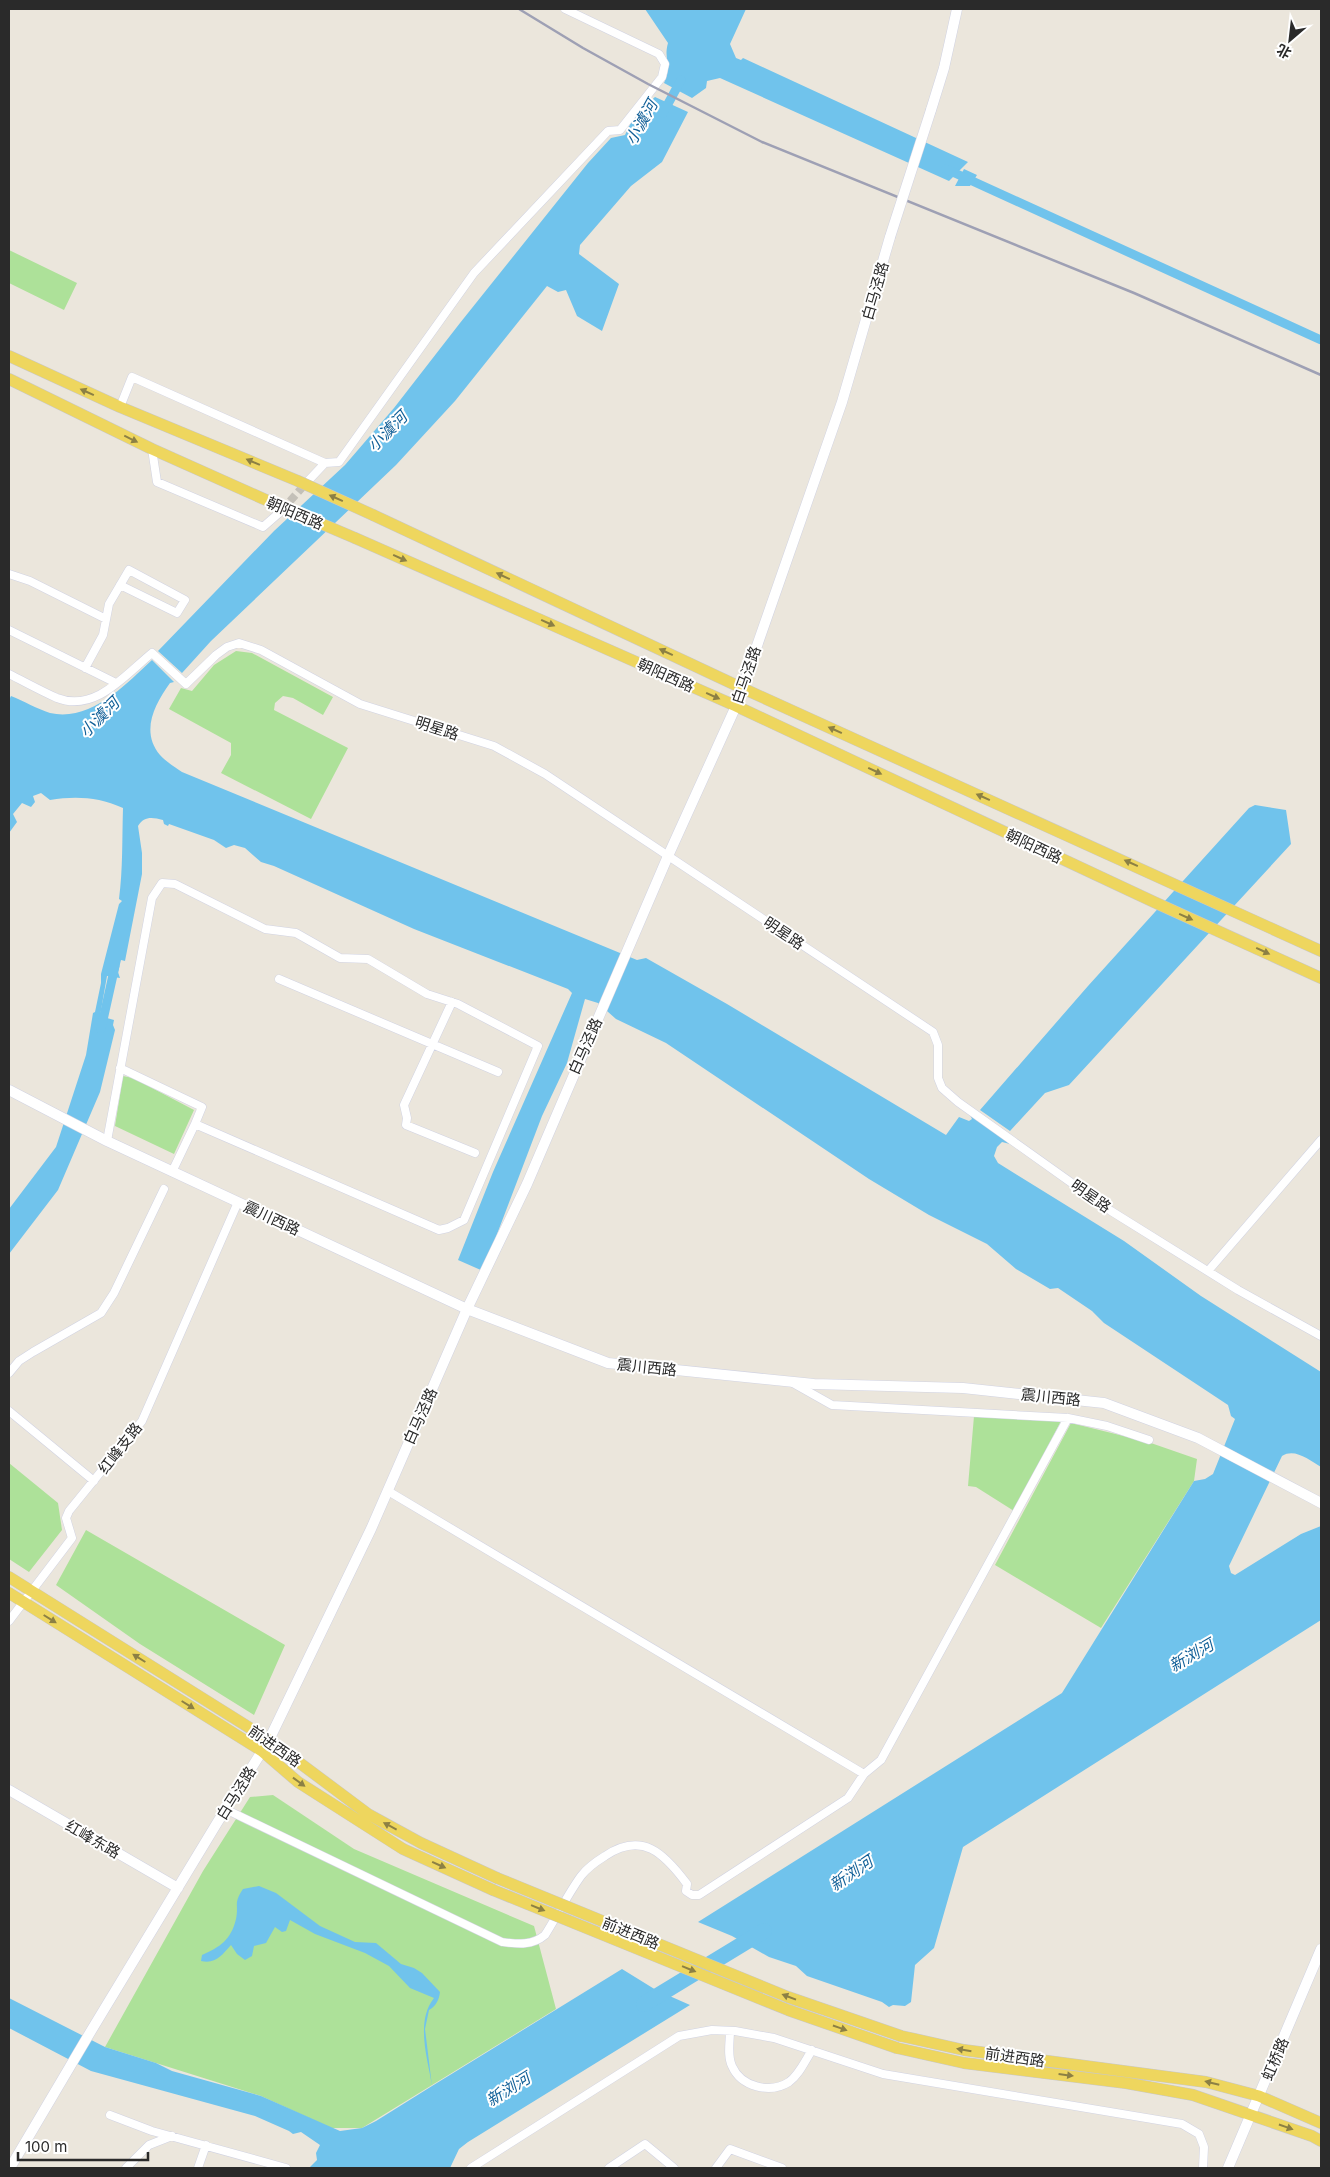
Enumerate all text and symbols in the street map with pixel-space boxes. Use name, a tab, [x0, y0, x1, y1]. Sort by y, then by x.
north arrow	[1265, 15, 1315, 65]
text: 北	[1273, 41, 1294, 63]
water label: 小澞河	[621, 94, 663, 148]
street label: 白马泾路	[858, 260, 892, 322]
one-way arrow	[80, 388, 94, 396]
water label: 小澞河	[363, 405, 413, 455]
one-way arrow	[124, 435, 138, 443]
one-way arrow	[246, 458, 260, 466]
street label: 朝阳西路	[264, 493, 326, 533]
one-way arrow	[329, 494, 343, 502]
one-way arrow	[393, 554, 407, 562]
one-way arrow	[496, 571, 510, 579]
one-way arrow	[541, 620, 555, 628]
street label: 白马泾路	[727, 644, 765, 706]
one-way arrow	[659, 648, 673, 656]
street label: 朝阳西路	[635, 654, 697, 696]
water label: 小澞河	[75, 691, 125, 741]
one-way arrow	[706, 692, 720, 700]
street label: 明星路	[413, 712, 461, 744]
one-way arrow	[828, 725, 842, 733]
one-way arrow	[868, 767, 882, 775]
one-way arrow	[976, 792, 990, 800]
street label: 朝阳西路	[1003, 825, 1065, 867]
one-way arrow	[1124, 859, 1139, 868]
street label: 明星路	[760, 913, 808, 953]
one-way arrow	[1179, 913, 1193, 921]
one-way arrow	[1256, 947, 1270, 955]
street label: 白马泾路	[564, 1015, 606, 1077]
street label: 明星路	[1067, 1175, 1115, 1217]
street label: 震川西路	[241, 1197, 303, 1239]
street label: 震川西路	[616, 1354, 678, 1380]
street label: 震川西路	[1020, 1384, 1082, 1410]
street label: 白马泾路	[399, 1385, 441, 1447]
street label: 红峰支路	[94, 1419, 146, 1477]
one-way arrow	[44, 1614, 57, 1624]
water label: 新浏河	[1165, 1633, 1219, 1676]
one-way arrow	[133, 1654, 146, 1663]
one-way arrow	[181, 1701, 194, 1710]
street label: 前进西路	[245, 1721, 305, 1771]
street label: 白马泾路	[212, 1763, 260, 1823]
one-way arrow	[292, 1777, 306, 1787]
street label: 红峰东路	[62, 1816, 124, 1862]
one-way arrow	[383, 1822, 397, 1830]
water label: 新浏河	[826, 1850, 879, 1895]
one-way arrow	[432, 1862, 446, 1870]
one-way arrow	[531, 1904, 545, 1912]
street label: 前进西路	[600, 1913, 662, 1953]
one-way arrow	[681, 1966, 696, 1973]
one-way arrow	[781, 1993, 796, 2001]
one-way arrow	[833, 2024, 848, 2032]
street label: 虹桥路	[1257, 2035, 1293, 2083]
street label: 前进西路	[984, 2043, 1046, 2071]
one-way arrow	[956, 2045, 972, 2053]
water label: 新浏河	[482, 2066, 536, 2110]
one-way arrow	[1058, 2071, 1074, 2079]
one-way arrow	[1205, 2079, 1220, 2087]
one-way arrow	[1279, 2124, 1294, 2131]
scale bar	[18, 2130, 148, 2162]
text: 100 m	[25, 2137, 67, 2156]

